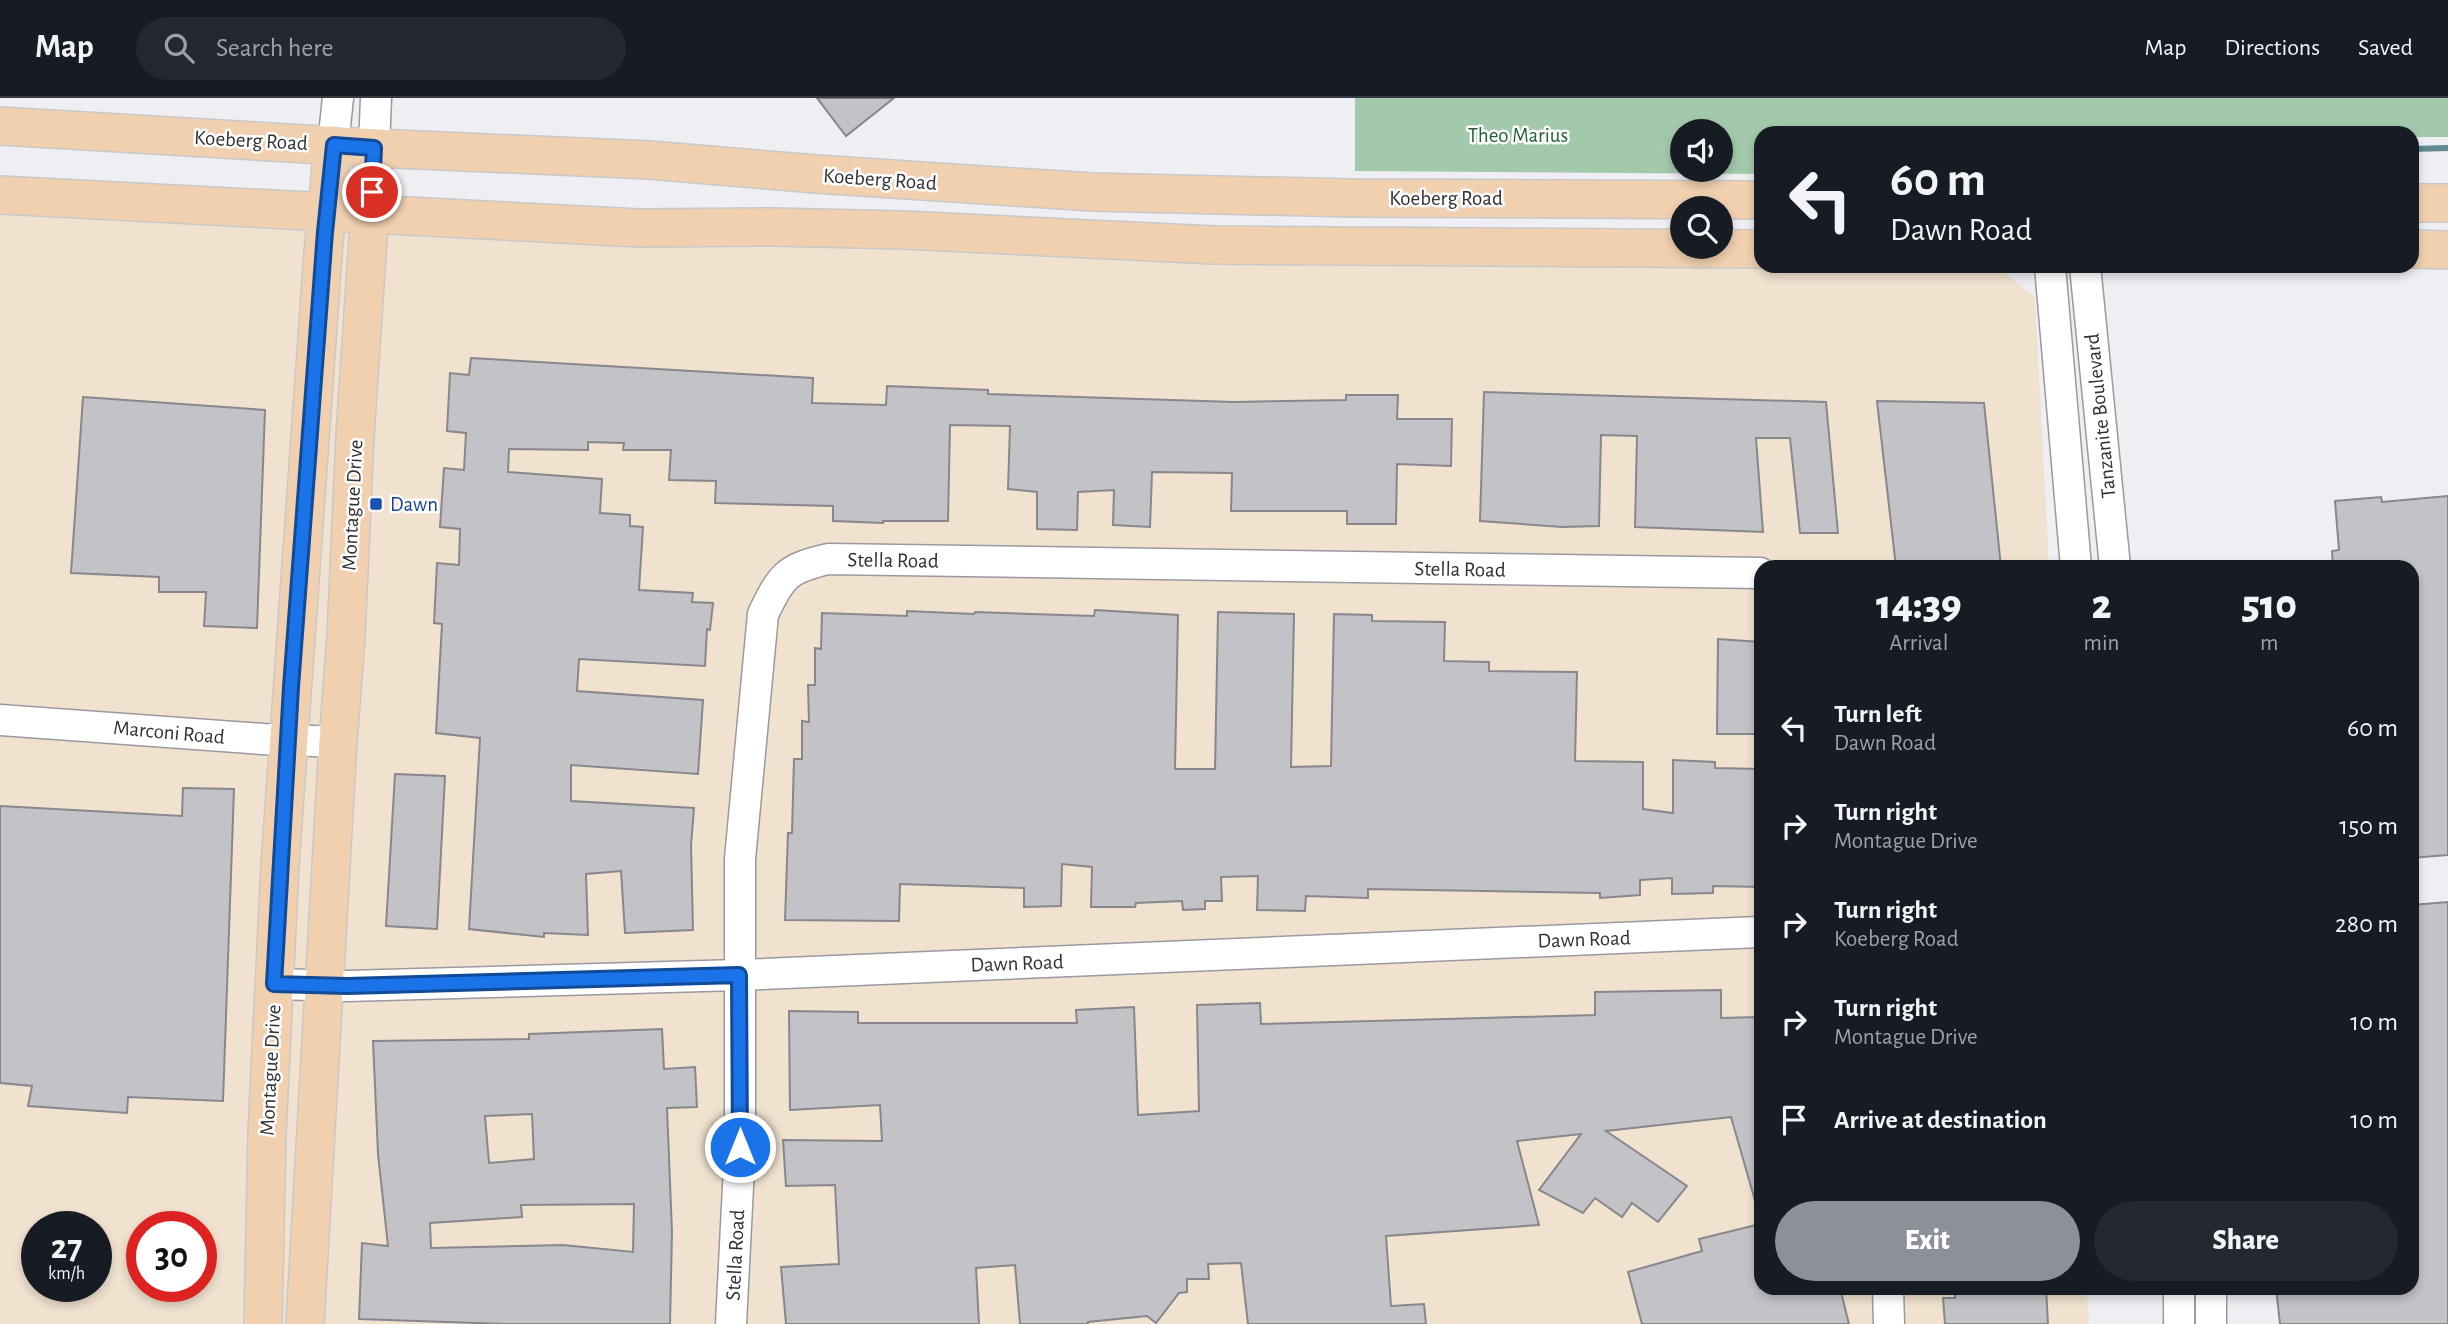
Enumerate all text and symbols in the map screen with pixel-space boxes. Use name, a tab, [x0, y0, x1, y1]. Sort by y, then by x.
search box	[136, 17, 626, 80]
icon: search	[160, 29, 198, 67]
text: Map	[35, 31, 94, 64]
text: Search here	[216, 35, 334, 61]
text: Map	[2144, 36, 2186, 60]
text: Directions	[2224, 36, 2320, 60]
text: Saved	[2358, 36, 2413, 60]
map controls	[1670, 119, 1733, 259]
button: sound	[1670, 119, 1733, 182]
park label: Theo Marius	[1468, 125, 1568, 146]
street label: Koeberg Road	[194, 127, 308, 154]
icon: left	[1775, 154, 1866, 245]
text: 60 m	[1890, 156, 1986, 205]
pin	[342, 162, 402, 222]
street label: Koeberg Road	[823, 165, 938, 194]
icon: arrive	[353, 173, 391, 211]
street label: Koeberg Road	[1389, 188, 1503, 209]
button: search	[1670, 196, 1733, 259]
text: Dawn Road	[1890, 214, 2032, 246]
street label: Tanzanite Boulevard	[2081, 332, 2120, 499]
street label: Montague Drive	[339, 439, 366, 571]
place label: Dawn	[390, 494, 438, 515]
marker: Dawn	[368, 496, 384, 512]
street label: Stella Road	[847, 549, 939, 572]
street label: Stella Road	[1414, 558, 1506, 581]
text: 14:39	[1876, 584, 1962, 626]
text: 2	[2091, 584, 2112, 626]
text: 510	[2241, 584, 2297, 626]
text: Arrival	[1889, 632, 1948, 655]
text: min	[2084, 632, 2119, 655]
text: m	[2260, 632, 2278, 655]
text: Turn left	[1834, 701, 1922, 727]
icon: left	[1775, 709, 1813, 747]
text: 60 m	[2347, 715, 2398, 741]
street label: Marconi Road	[112, 717, 226, 748]
text: Dawn Road	[1834, 732, 1936, 755]
text: Turn right	[1834, 799, 1937, 825]
icon: right	[1775, 807, 1813, 845]
text: 150 m	[2339, 813, 2398, 839]
text: Montague Drive	[1834, 830, 1978, 853]
text: Turn right	[1834, 897, 1937, 923]
icon: right	[1775, 905, 1813, 943]
text: 280 m	[2335, 911, 2398, 937]
street label: Dawn Road	[1537, 927, 1631, 952]
text: Koeberg Road	[1834, 928, 1959, 951]
street label: Dawn Road	[970, 951, 1064, 976]
text: Turn right	[1834, 995, 1937, 1021]
icon: right	[1775, 1003, 1813, 1041]
street label: Montague Drive	[257, 1004, 284, 1136]
text: 10 m	[2350, 1009, 2398, 1035]
text: Montague Drive	[1834, 1026, 1978, 1049]
icon: arrive	[1775, 1101, 1813, 1139]
text: Arrive at destination	[1834, 1107, 2047, 1133]
text: 10 m	[2350, 1107, 2398, 1133]
position arrow	[703, 1110, 777, 1184]
button: Exit	[1775, 1201, 2080, 1281]
button: Share	[2094, 1201, 2398, 1281]
street label: Stella Road	[723, 1209, 748, 1301]
speed limit sign: 30	[126, 1211, 217, 1302]
text: 27	[51, 1230, 82, 1265]
text: km/h	[48, 1265, 85, 1283]

